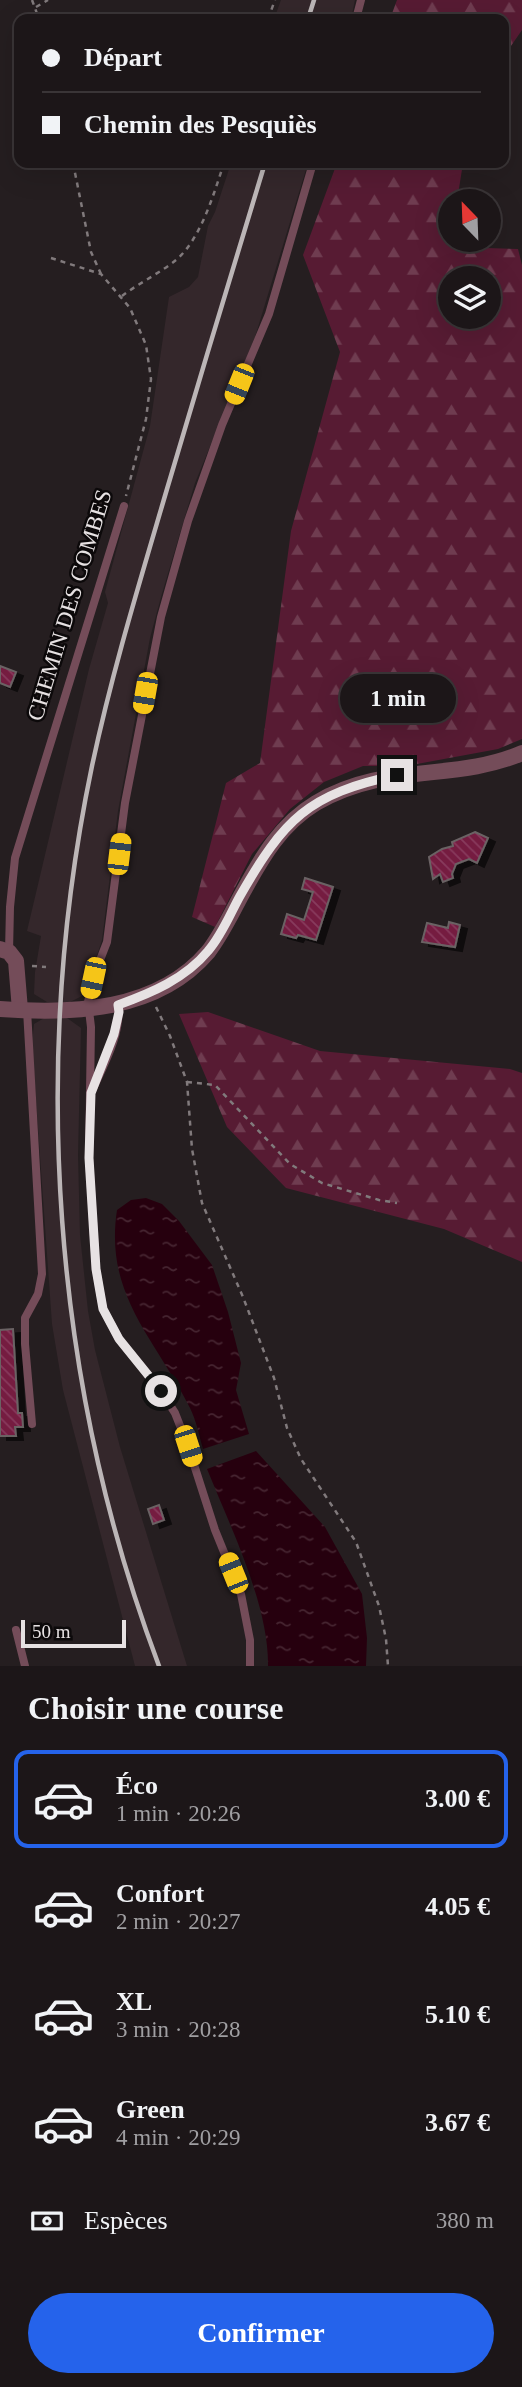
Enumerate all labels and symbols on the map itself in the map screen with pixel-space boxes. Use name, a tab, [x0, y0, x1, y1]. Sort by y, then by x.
north arrow	[438, 189, 500, 252]
car	[222, 361, 257, 407]
street label: CHEMIN DES COMBES	[22, 487, 117, 724]
car	[132, 670, 159, 716]
callout: 1 min	[339, 674, 455, 722]
route end	[381, 759, 413, 791]
car	[107, 832, 132, 876]
car	[79, 955, 108, 1001]
route start	[145, 1375, 177, 1407]
car	[172, 1423, 205, 1469]
car	[216, 1550, 251, 1596]
scale bar	[21, 1617, 126, 1649]

